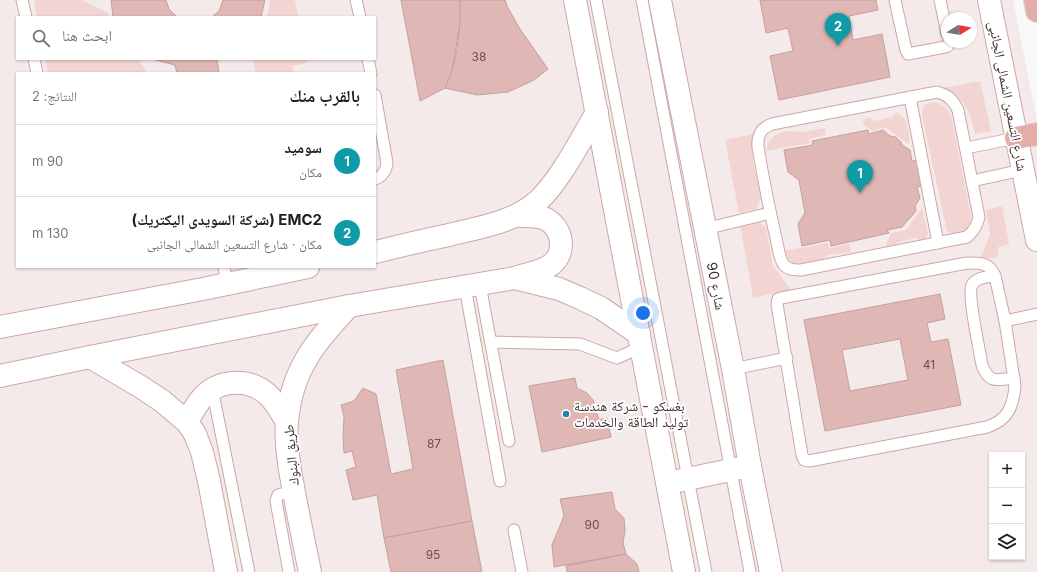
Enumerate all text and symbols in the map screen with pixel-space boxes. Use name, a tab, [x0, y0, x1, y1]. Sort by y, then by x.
north arrow	[941, 12, 977, 48]
pin: 2	[825, 13, 851, 46]
search box	[16, 16, 376, 60]
street label: شارع التسعين الشمالى الجانبى	[984, 20, 1031, 173]
text: ابحث هنا	[62, 26, 112, 45]
icon: search	[30, 27, 52, 49]
house number: 38	[472, 49, 486, 64]
text: بالقرب منك	[290, 86, 360, 106]
text: النتائج: 2	[32, 88, 77, 104]
text: سوميد	[284, 138, 322, 157]
text: 90 m	[32, 153, 63, 169]
text: 1	[344, 153, 350, 169]
pin: 1	[847, 160, 873, 193]
text: مكان	[299, 164, 322, 180]
text: EMC2 (شركة السويدى اليكتريك)	[132, 210, 322, 229]
text: 130 m	[32, 225, 69, 241]
text: 2	[343, 225, 351, 241]
text: مكان · شارع التسعين الشمالى الجانبى	[147, 236, 322, 252]
street label: شارع 90	[702, 261, 729, 312]
your location	[633, 303, 653, 323]
house number: 41	[923, 357, 935, 372]
place label: بغسكو - شركة هندسة توليد الطاقة والخدمات	[574, 397, 688, 431]
marker: بغسكو - شركة هندسة توليد الطاقة والخدمات	[561, 409, 571, 419]
street label: طريق البنوك	[279, 424, 304, 486]
house number: 87	[427, 436, 441, 451]
map controls	[989, 452, 1025, 560]
button: +	[989, 452, 1025, 488]
button: −	[989, 488, 1025, 524]
house number: 90	[584, 517, 600, 532]
button: layers	[989, 524, 1025, 560]
house number: 95	[426, 547, 440, 562]

